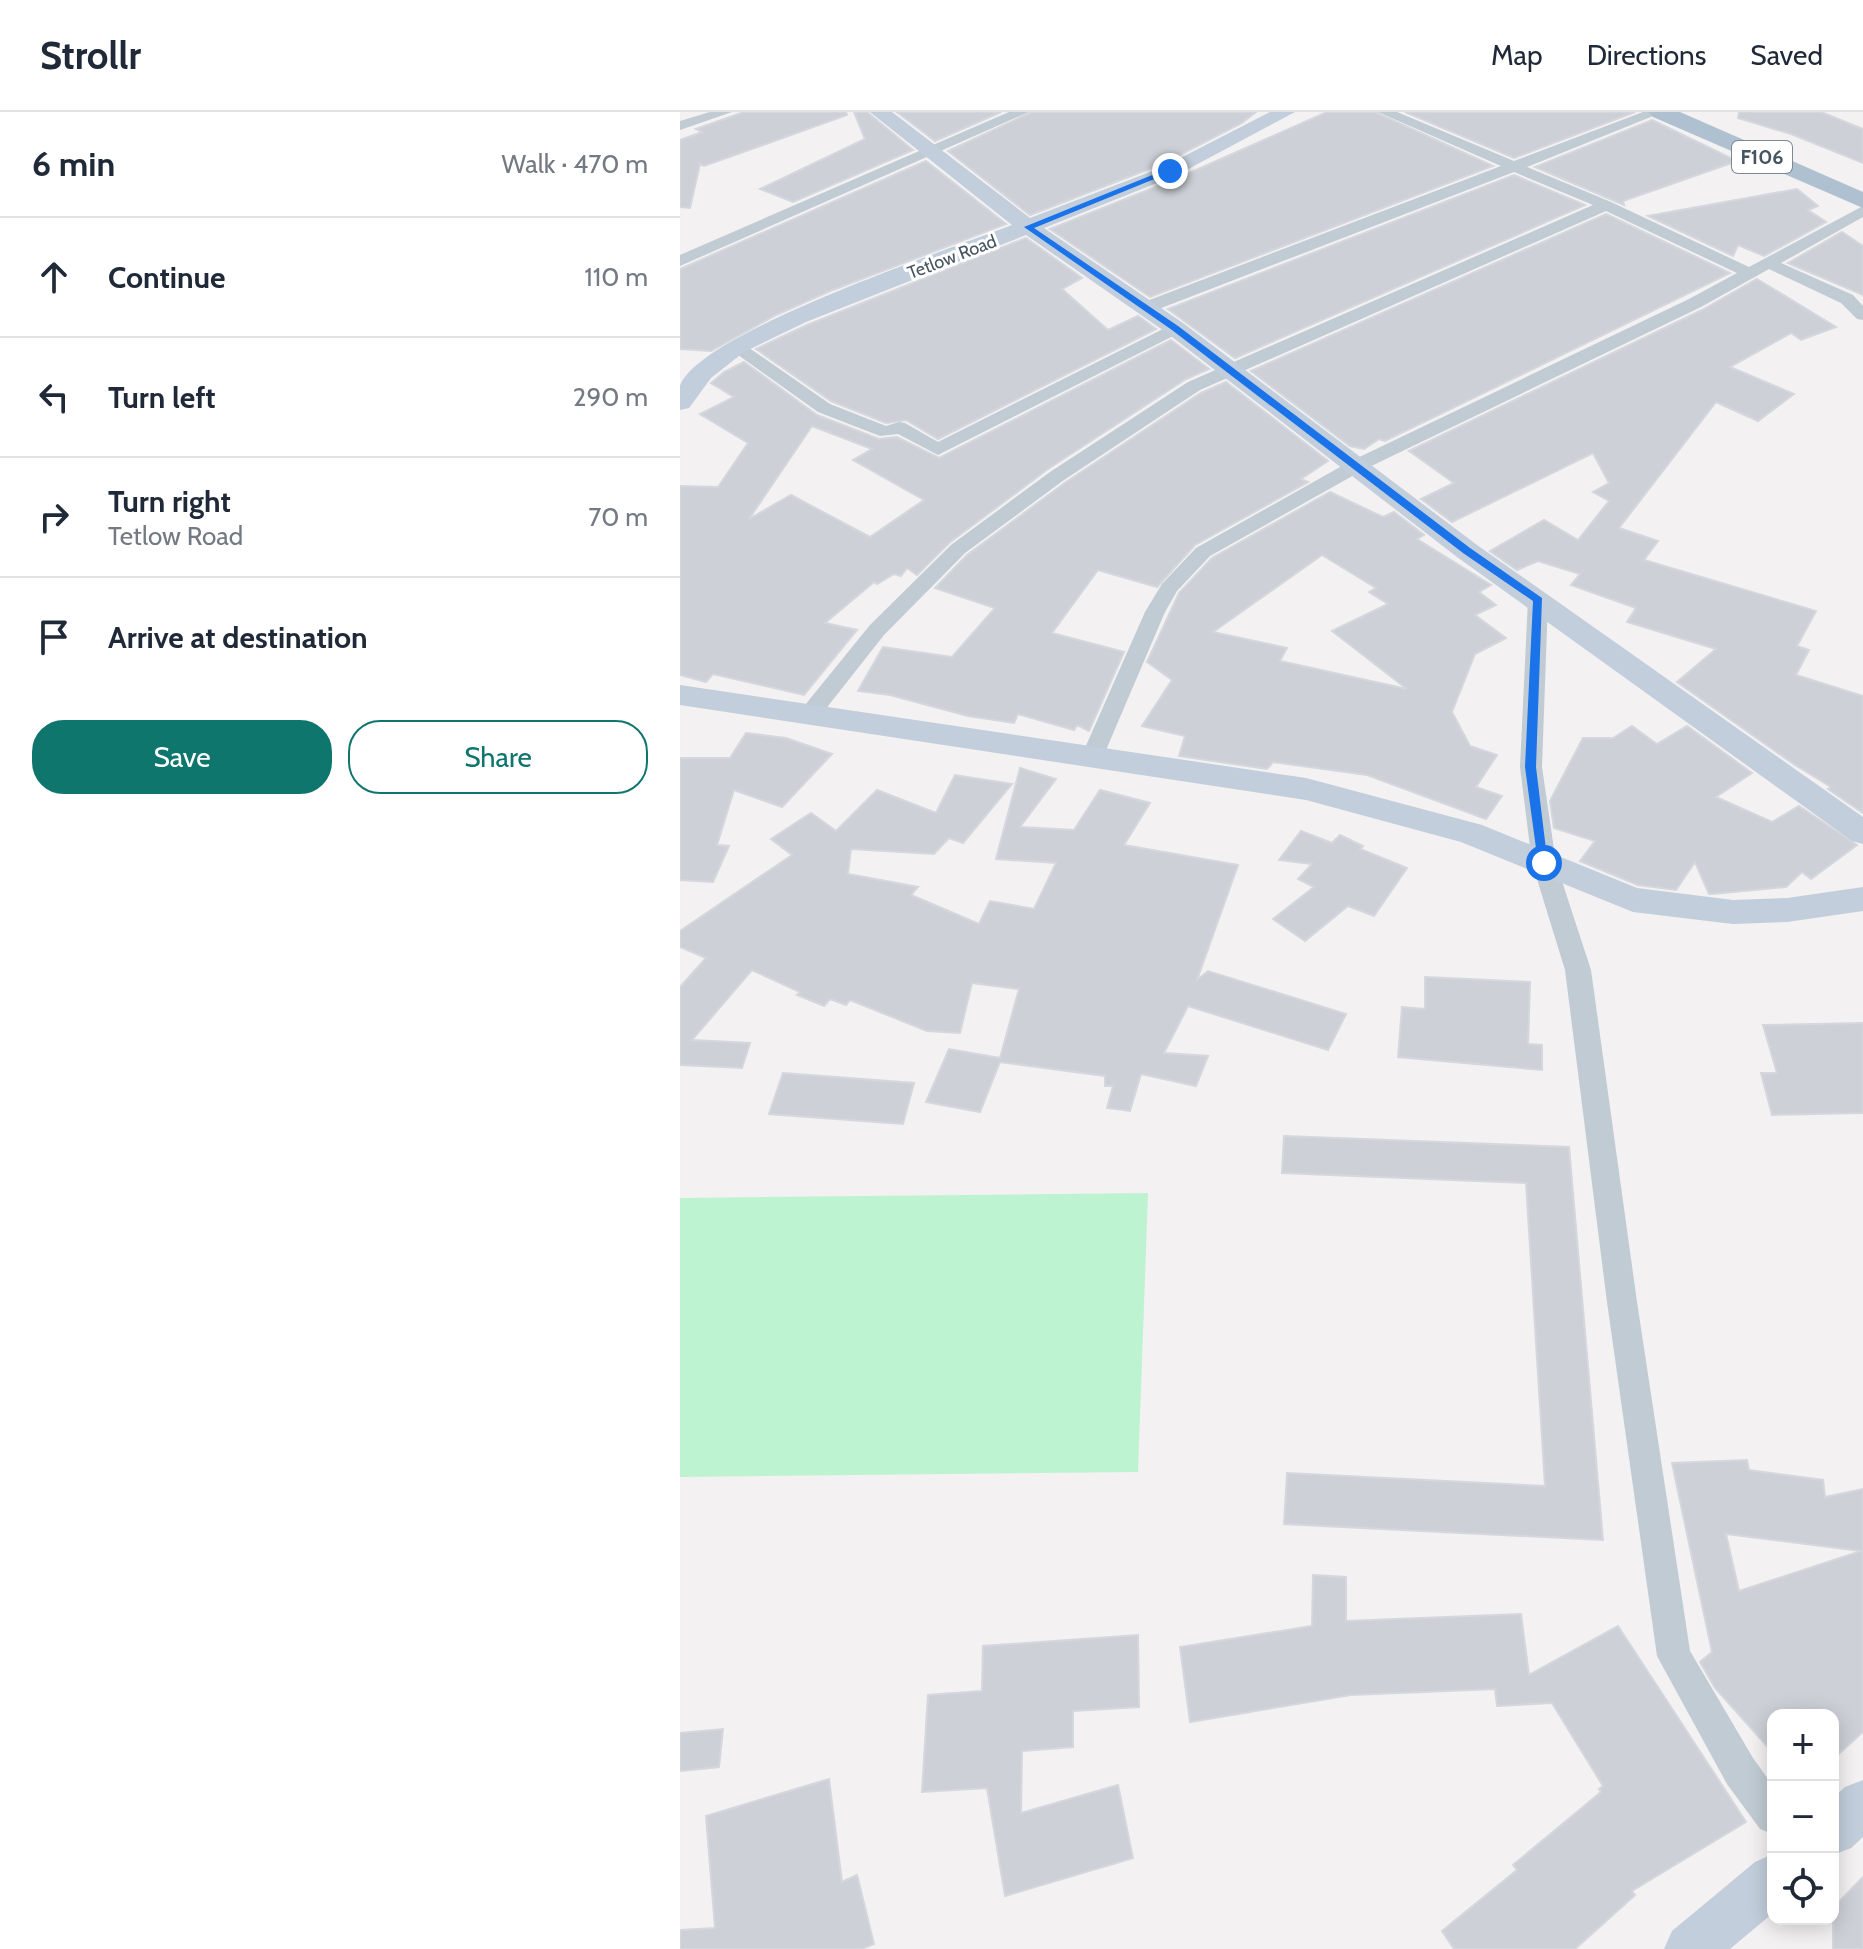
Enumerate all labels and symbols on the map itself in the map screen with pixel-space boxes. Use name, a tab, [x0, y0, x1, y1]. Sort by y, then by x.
road number: F106	[1732, 141, 1792, 173]
route end	[1152, 153, 1188, 189]
street label: Tetlow Road	[904, 230, 1000, 284]
route start	[1526, 845, 1562, 881]

